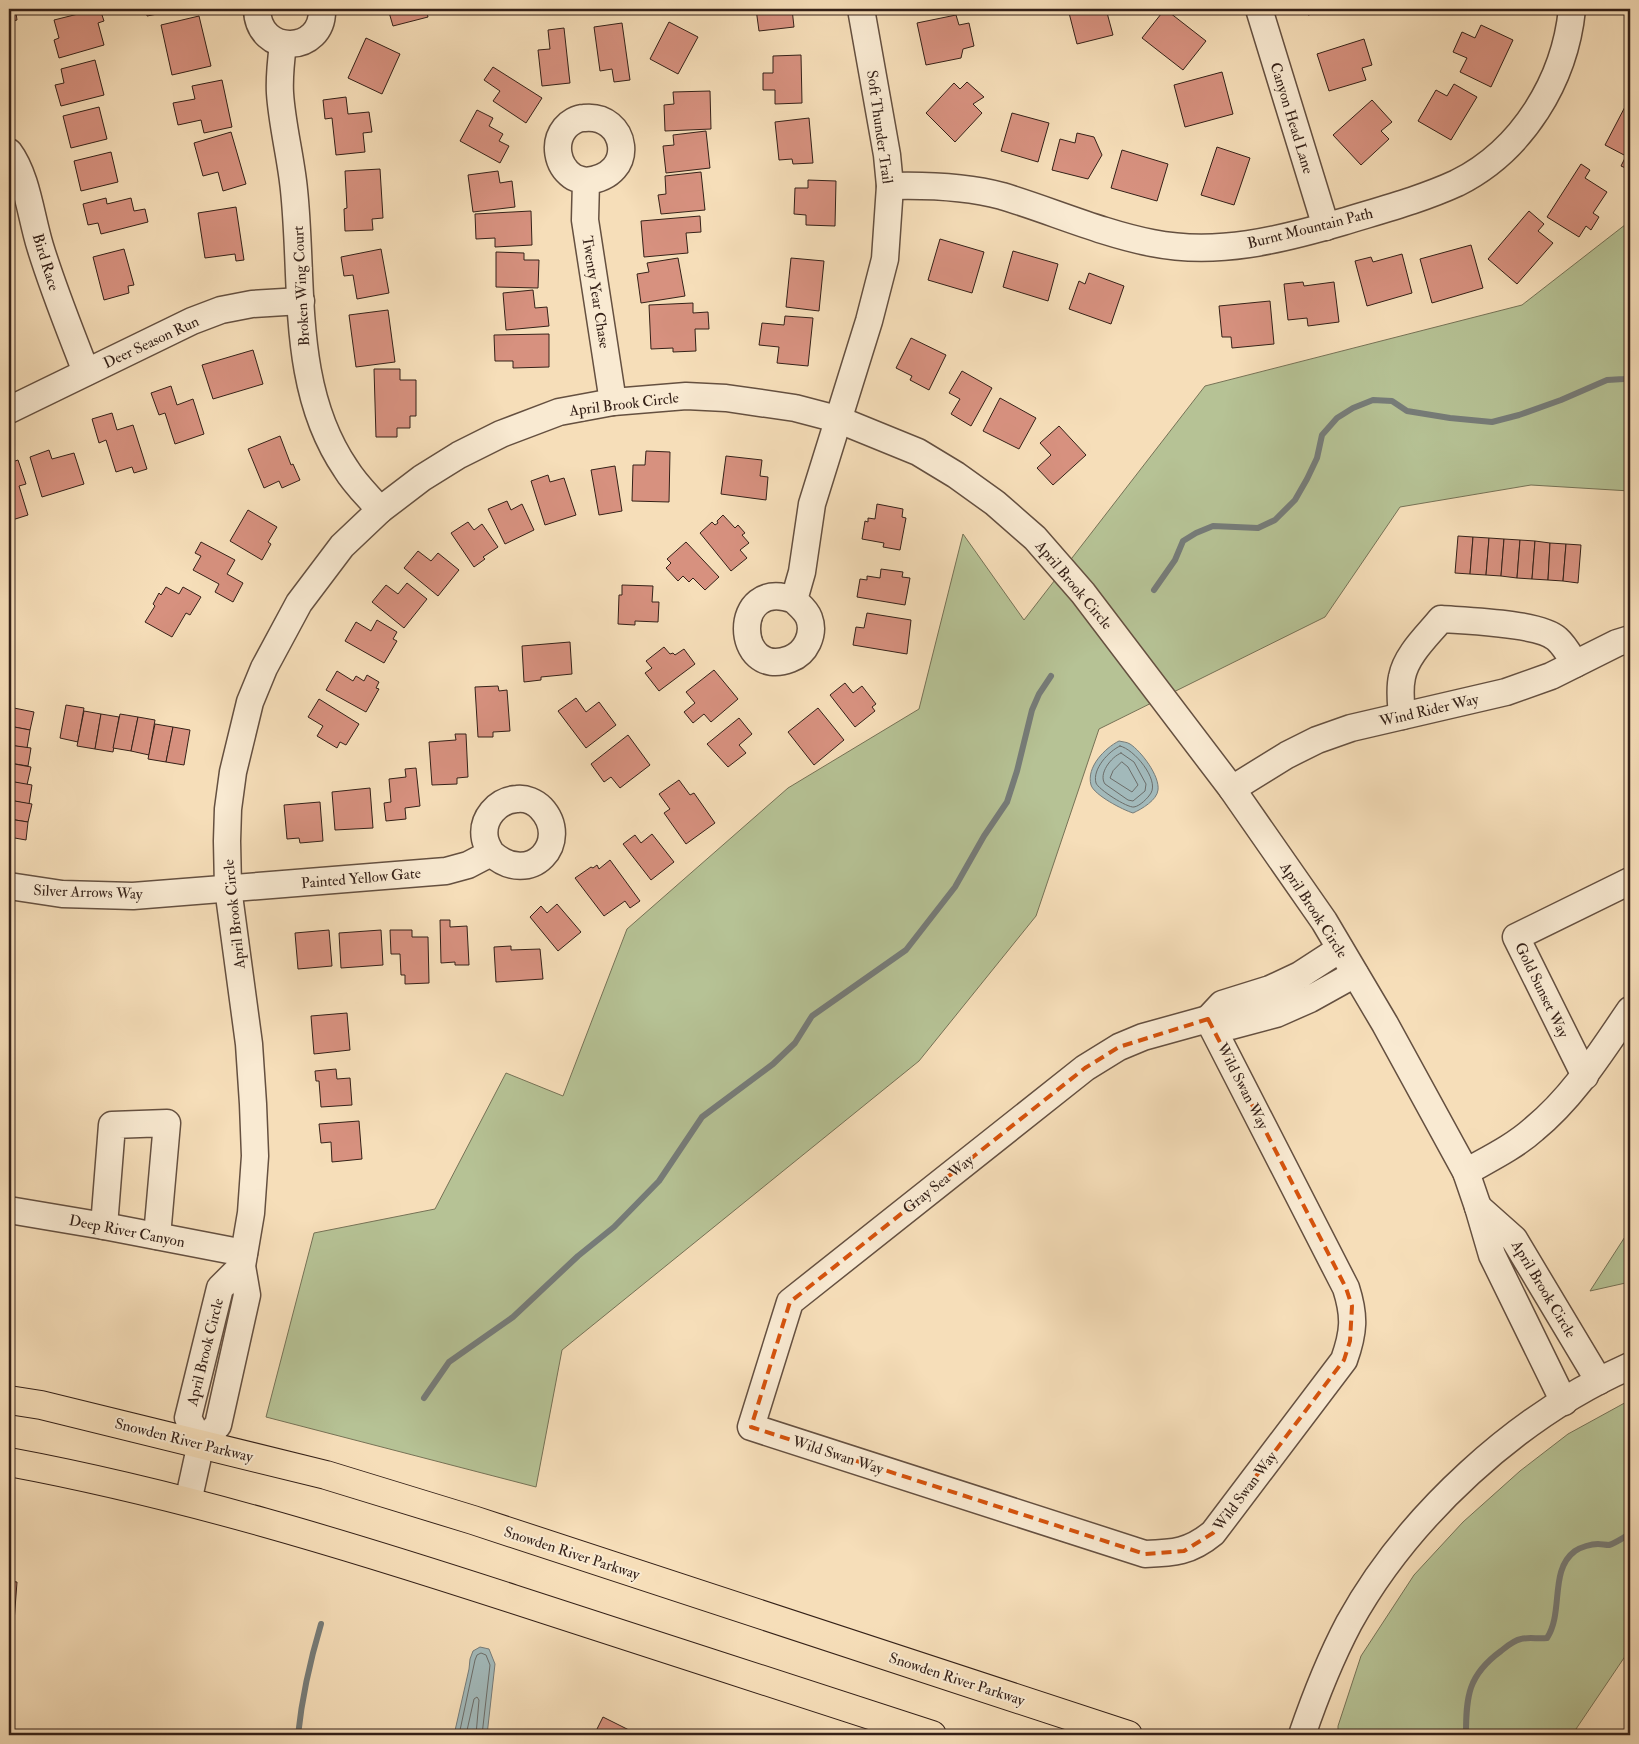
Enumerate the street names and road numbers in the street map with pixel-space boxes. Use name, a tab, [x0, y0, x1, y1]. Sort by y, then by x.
street label: Canyon Head Lane	[1266, 60, 1317, 176]
street label: Soft Thunder Trail	[862, 69, 897, 185]
street label: Burnt Mountain Path	[1245, 204, 1375, 253]
street label: Broken Wing Court	[289, 225, 314, 347]
street label: Bird Race	[28, 231, 63, 293]
street label: Twenty Year Chase	[577, 234, 614, 350]
street label: Deer Season Run	[100, 312, 202, 373]
street label: April Brook Circle	[567, 388, 680, 422]
street label: April Brook Circle	[1030, 536, 1116, 634]
street label: Wind Rider Way	[1377, 690, 1481, 731]
street label: April Brook Circle	[219, 858, 251, 971]
street label: April Brook Circle	[1274, 858, 1352, 962]
street label: Painted Yellow Gate	[300, 864, 422, 893]
street label: Silver Arrows Way	[33, 881, 143, 904]
street label: Gold Sunset Way	[1510, 939, 1573, 1041]
street label: Wild Swan Way	[1212, 1039, 1273, 1133]
street label: Gray Sea Way	[899, 1151, 978, 1218]
street label: Deep River Canyon	[67, 1211, 187, 1253]
street label: April Brook Circle	[1506, 1236, 1580, 1342]
street label: April Brook Circle	[183, 1296, 229, 1409]
street label: Snowden River Parkway	[113, 1414, 255, 1467]
street label: Wild Swan Way	[789, 1432, 886, 1479]
street label: Wild Swan Way	[1209, 1447, 1282, 1536]
street label: Snowden River Parkway	[501, 1523, 643, 1585]
street label: Snowden River Parkway	[886, 1649, 1028, 1711]

